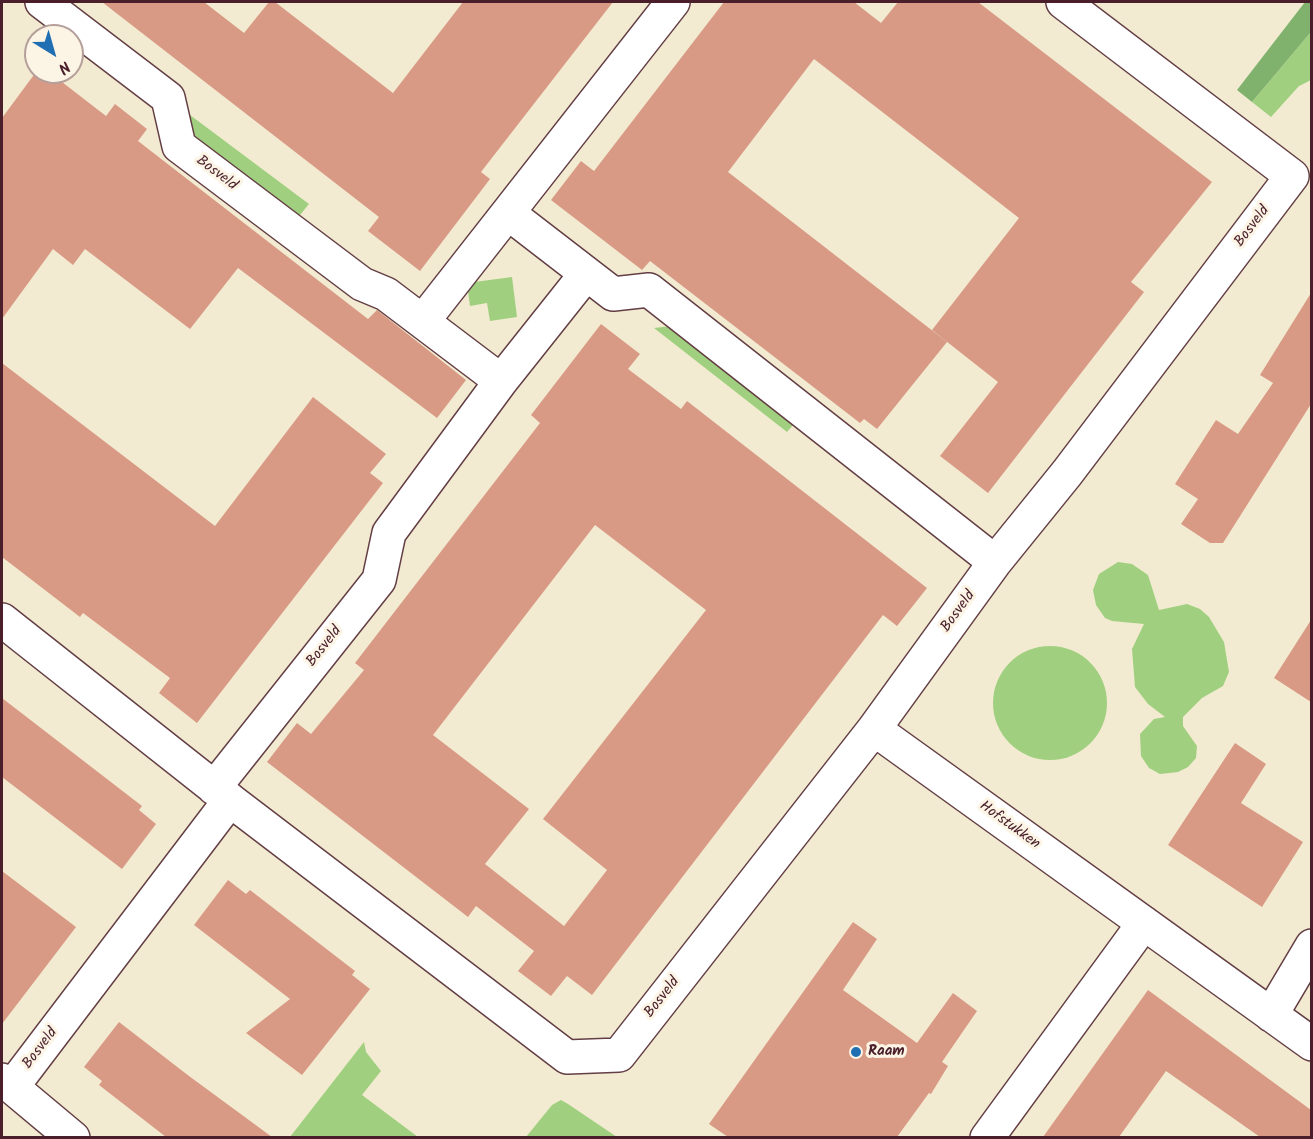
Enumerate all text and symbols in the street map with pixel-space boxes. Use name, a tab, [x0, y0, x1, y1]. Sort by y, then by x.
north arrow	[24, 24, 84, 84]
text: N	[52, 54, 75, 80]
street label: Bosveld	[192, 153, 240, 195]
street label: Bosveld	[1232, 203, 1274, 251]
street label: Bosveld	[938, 588, 980, 636]
street label: Bosveld	[303, 623, 347, 671]
street label: Hofstukken	[975, 798, 1043, 854]
street label: Bosveld	[641, 974, 685, 1022]
street label: Bosveld	[20, 1025, 62, 1073]
place label: Raam	[868, 1043, 905, 1061]
marker: Raam	[849, 1045, 863, 1059]

